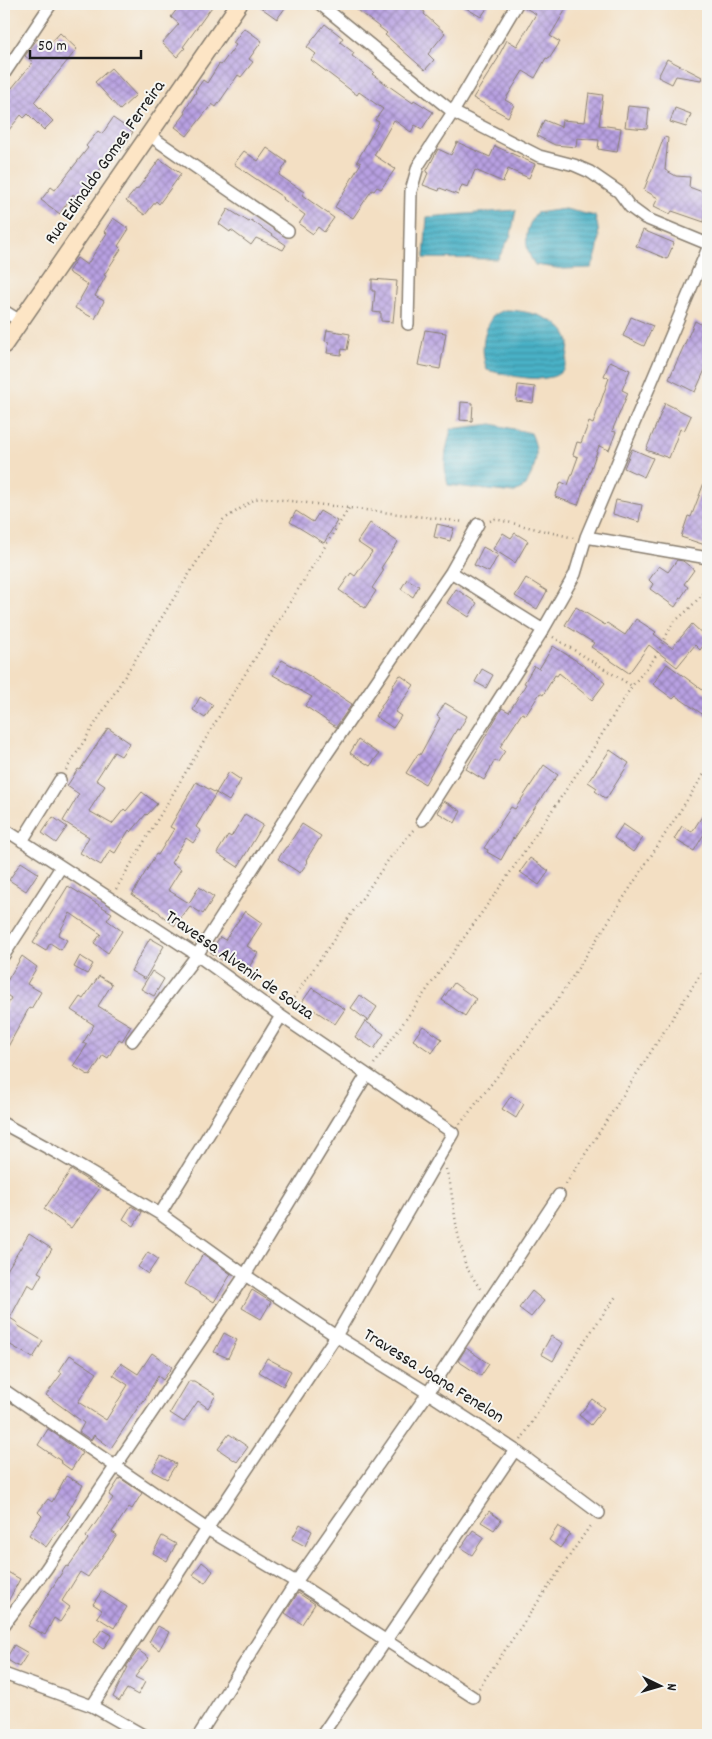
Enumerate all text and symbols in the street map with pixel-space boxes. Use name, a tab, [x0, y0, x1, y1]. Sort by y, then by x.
scale bar	[30, 28, 141, 60]
text: 50 m	[38, 36, 67, 58]
street label: Rua Edinaldo Gomes Ferreira	[40, 75, 173, 250]
street label: Travessa Alvenir de Souza	[159, 905, 319, 1027]
street label: Travessa Joana Fenelon	[358, 1323, 508, 1431]
north arrow	[634, 1662, 684, 1712]
text: N	[661, 1683, 681, 1691]

